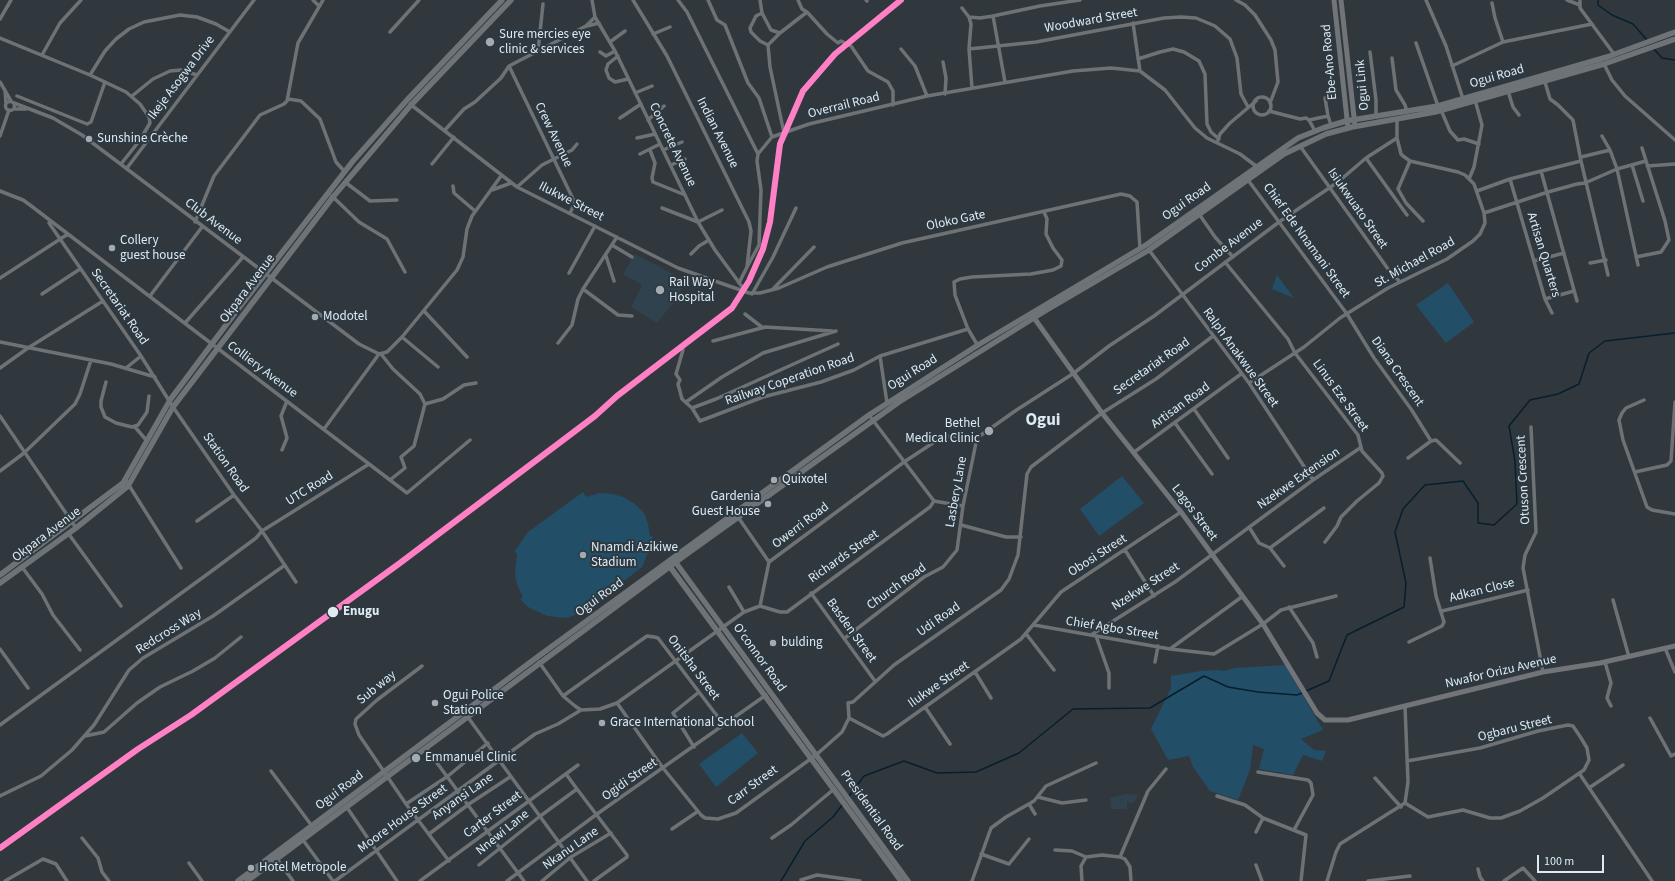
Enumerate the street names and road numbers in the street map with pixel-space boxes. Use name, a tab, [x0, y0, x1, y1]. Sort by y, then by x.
street label: Woodward Street	[1043, 5, 1139, 37]
street label: Ebe-Ano Road	[1319, 23, 1341, 101]
street label: Ikeje Asogwa Drive	[145, 33, 219, 123]
street label: Ogui Link	[1353, 59, 1373, 111]
street label: Ogui Road	[1468, 62, 1526, 92]
street label: Overrail Road	[807, 90, 881, 122]
street label: Indian Avenue	[693, 95, 741, 171]
street label: Crew Avenue	[531, 100, 575, 170]
street label: Concrete Avenue	[645, 100, 699, 190]
street label: Isiukwuato Street	[1323, 166, 1391, 252]
street label: Ilukwe Street	[536, 179, 606, 225]
street label: Ogui Road	[1160, 180, 1214, 224]
street label: Chief Ede Nnamani Street	[1259, 180, 1353, 302]
street label: Club Avenue	[181, 195, 245, 249]
street label: Oloko Gate	[925, 207, 987, 235]
street label: Artisan Quarters	[1523, 211, 1563, 299]
street label: Combe Avenue	[1192, 215, 1266, 277]
street label: St. Michael Road	[1372, 235, 1458, 291]
street label: Okpara Avenue	[217, 252, 279, 326]
street label: Secretariat Road	[87, 266, 151, 348]
street label: Ralph Anakwue Street	[1199, 305, 1281, 411]
street label: Diana Crescent	[1367, 334, 1427, 410]
street label: Secretariat Road	[1111, 335, 1193, 399]
street label: Colliery Avenue	[224, 338, 300, 402]
street label: Railway Coperation Road	[723, 351, 857, 409]
street label: Ogui Road	[885, 352, 941, 394]
street label: Linus Eze Street	[1309, 357, 1371, 435]
street label: Artisan Road	[1149, 379, 1213, 433]
street label: Station Road	[199, 430, 251, 496]
street label: Otuson Crescent	[1514, 435, 1534, 525]
street label: Nzekwe Extension	[1255, 445, 1343, 513]
street label: Lasbery Lane	[943, 455, 971, 529]
street label: UTC Road	[283, 468, 337, 510]
street label: Lagos Street	[1168, 482, 1220, 544]
street label: Owerri Road	[770, 500, 832, 552]
street label: Okpara Avenue	[10, 504, 84, 566]
street label: Richards Street	[806, 527, 882, 587]
street label: Obosi Street	[1066, 531, 1130, 581]
street label: Nzekwe Street	[1109, 559, 1183, 615]
street label: Church Road	[864, 560, 930, 614]
street label: Ogui Road	[573, 575, 627, 621]
street label: Adkan Close	[1448, 575, 1516, 607]
street label: Basden Street	[822, 596, 880, 666]
street label: Udi Road	[914, 599, 964, 641]
street label: Redcross Way	[133, 606, 205, 658]
street label: Chief Agbo Street	[1065, 614, 1159, 644]
street label: O'connor Road	[729, 621, 789, 695]
street label: Onitsha Street	[663, 632, 723, 704]
street label: Nwafor Orizu Avenue	[1444, 652, 1558, 692]
street label: Ilukwe Street	[905, 658, 973, 712]
street label: Sub way	[354, 668, 400, 708]
street label: Ogbaru Street	[1476, 712, 1554, 746]
street label: Ogidi Street	[599, 755, 661, 805]
street label: Carr Street	[725, 763, 781, 809]
street label: Ogui Road	[313, 768, 367, 814]
street label: Presidential Road	[837, 768, 905, 854]
street label: Anyansi Lane	[429, 770, 497, 824]
street label: Moore House Street	[355, 781, 451, 857]
street label: Carter Street	[461, 788, 525, 842]
street label: Nnewi Lane	[473, 807, 533, 859]
street label: Nkanu Lane	[540, 824, 602, 874]

